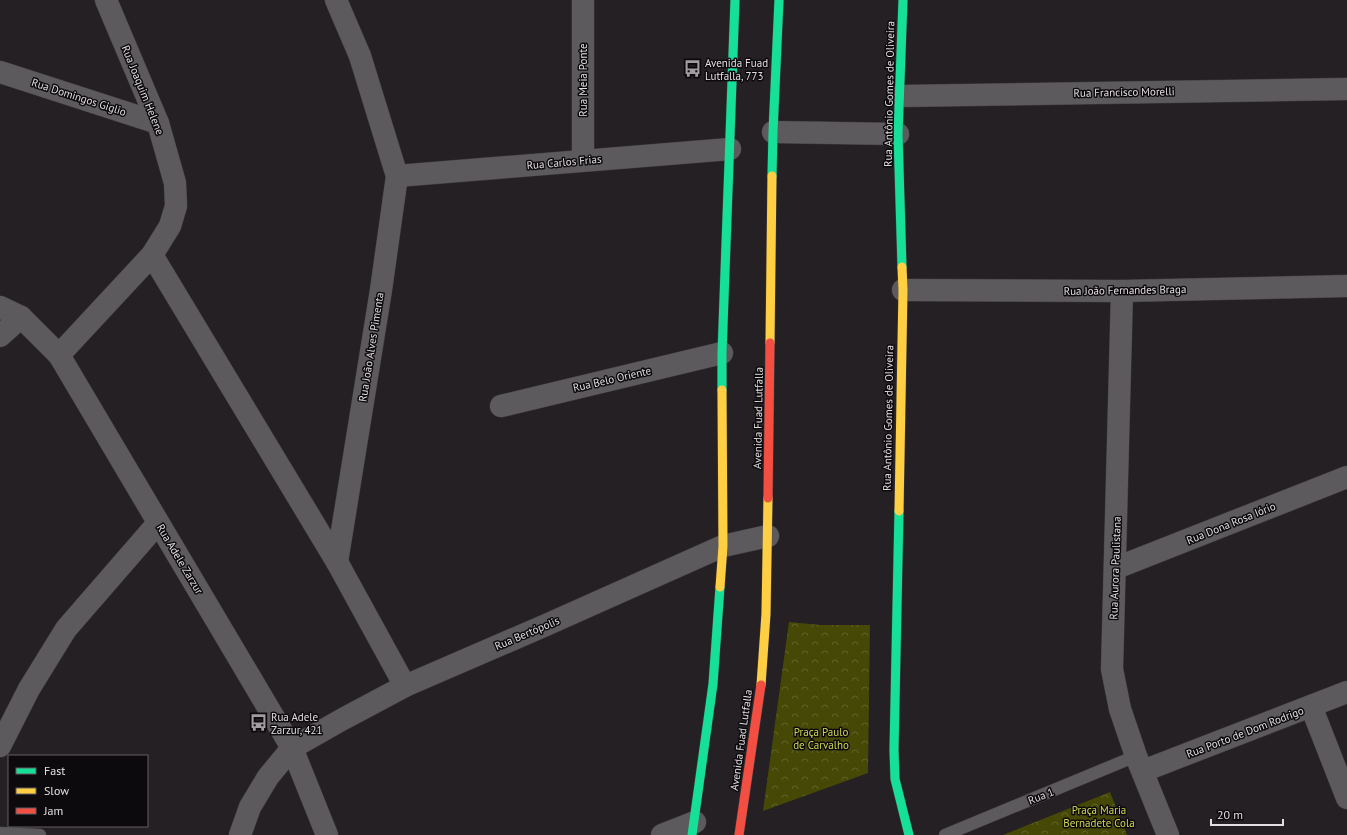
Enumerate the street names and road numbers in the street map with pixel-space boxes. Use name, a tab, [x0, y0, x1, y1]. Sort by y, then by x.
street label: Rua Antônio Gomes de Oliveira	[881, 21, 897, 167]
street label: Rua Joaquim Helene	[119, 43, 168, 137]
street label: Rua Meia Ponte	[576, 43, 590, 117]
street label: Rua Domingos Giglio	[30, 75, 128, 119]
street label: Rua Francisco Morelli	[1073, 84, 1175, 100]
street label: Rua Carlos Frias	[526, 152, 602, 172]
street label: Rua João Fernandes Braga	[1064, 282, 1186, 298]
street label: Rua João Alves Pimenta	[355, 291, 387, 403]
street label: Rua Antônio Gomes de Oliveira	[880, 345, 896, 491]
street label: Rua Belo Oriente	[572, 363, 653, 395]
street label: Avenida Fuad Lutfalla	[750, 367, 766, 469]
street label: Rua Dona Rosa Iório	[1184, 499, 1278, 547]
street label: Rua Aurora Paulistana	[1106, 516, 1124, 620]
street label: Rua Adele Zarzur	[154, 521, 207, 597]
street label: Rua Bertópolis	[493, 613, 562, 653]
street label: Avenida Fuad Lutfalla	[727, 689, 755, 791]
street label: Rua Porto de Dom Rodrigo	[1184, 703, 1306, 761]
street label: Rua 1	[1026, 784, 1056, 808]

